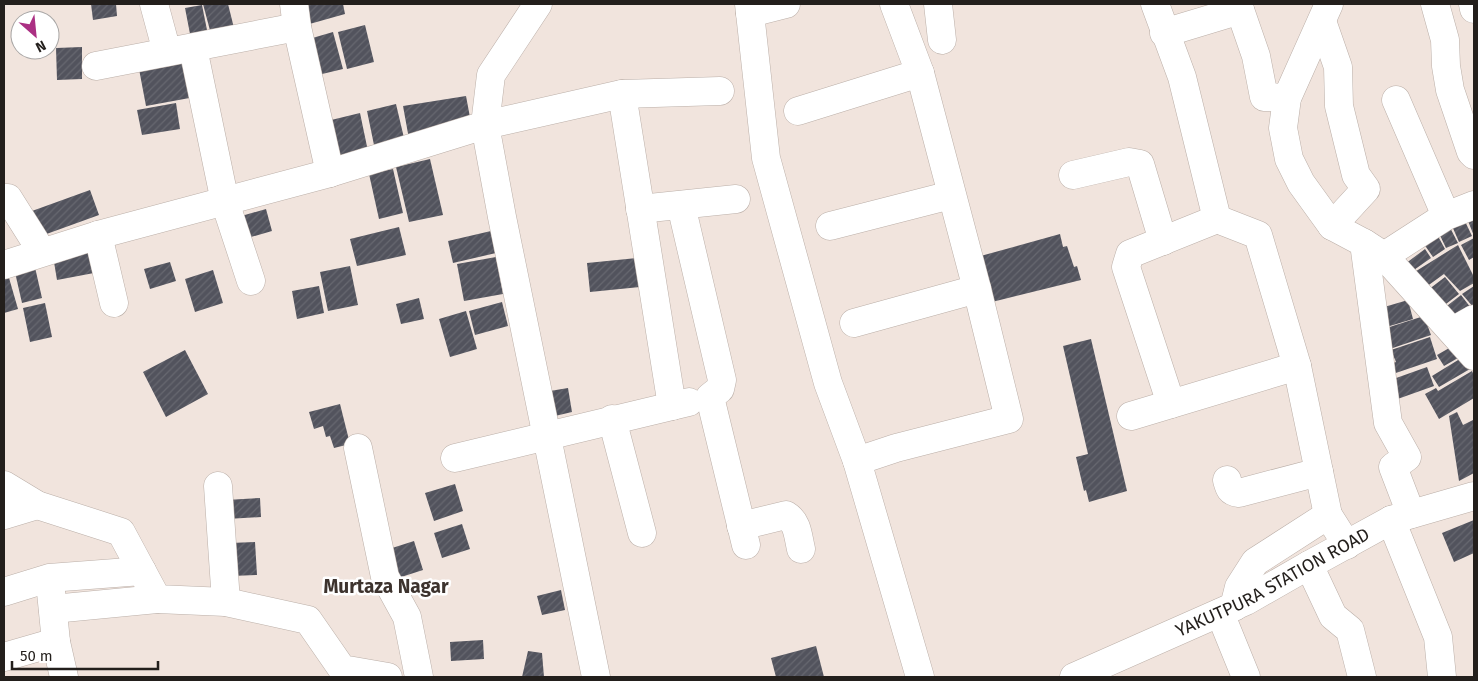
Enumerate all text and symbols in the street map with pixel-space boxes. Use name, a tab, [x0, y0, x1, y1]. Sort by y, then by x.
north arrow	[10, 10, 60, 60]
text: N	[33, 36, 49, 56]
street label: YAKUTPURA STATION ROAD	[1172, 523, 1373, 642]
district label: Murtaza Nagar	[323, 575, 449, 598]
scale bar	[12, 638, 159, 670]
text: 50 m	[20, 647, 53, 665]

